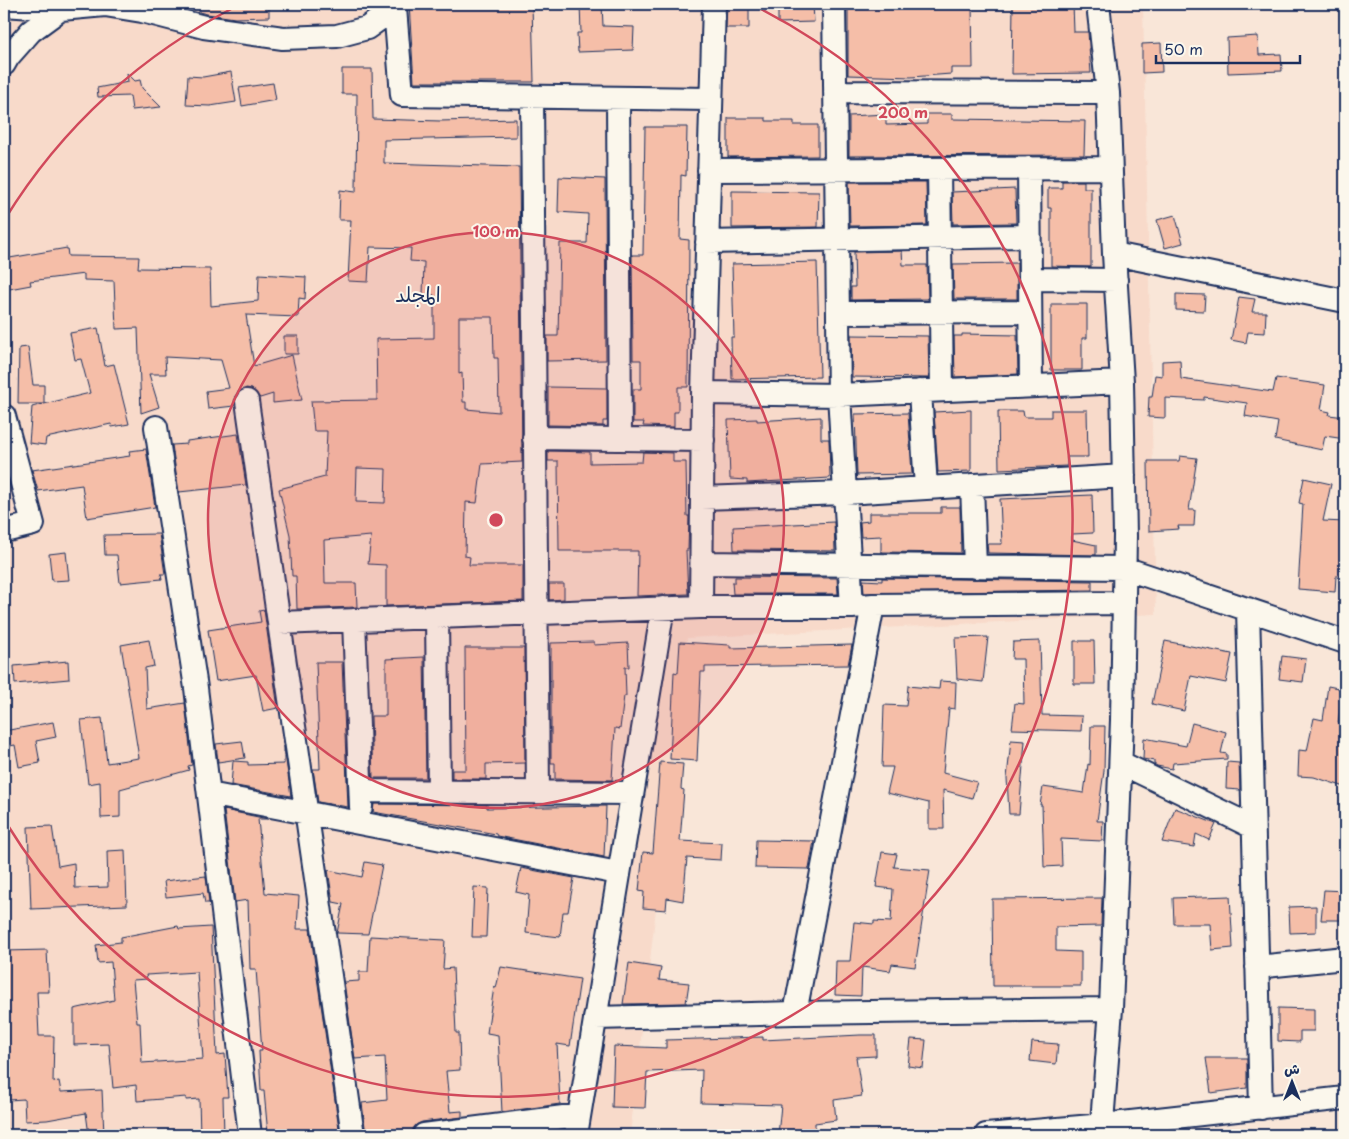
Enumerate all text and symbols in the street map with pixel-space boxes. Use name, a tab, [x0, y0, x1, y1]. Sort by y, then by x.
scale bar	[1156, 32, 1300, 64]
text: 50 m	[1164, 37, 1203, 60]
text: 200 m	[878, 100, 928, 123]
text: 100 m	[473, 219, 519, 242]
district label: المجلد	[395, 279, 441, 309]
centre of rings	[487, 511, 505, 529]
north arrow	[1266, 1056, 1316, 1106]
text: ش	[1284, 1058, 1300, 1079]

